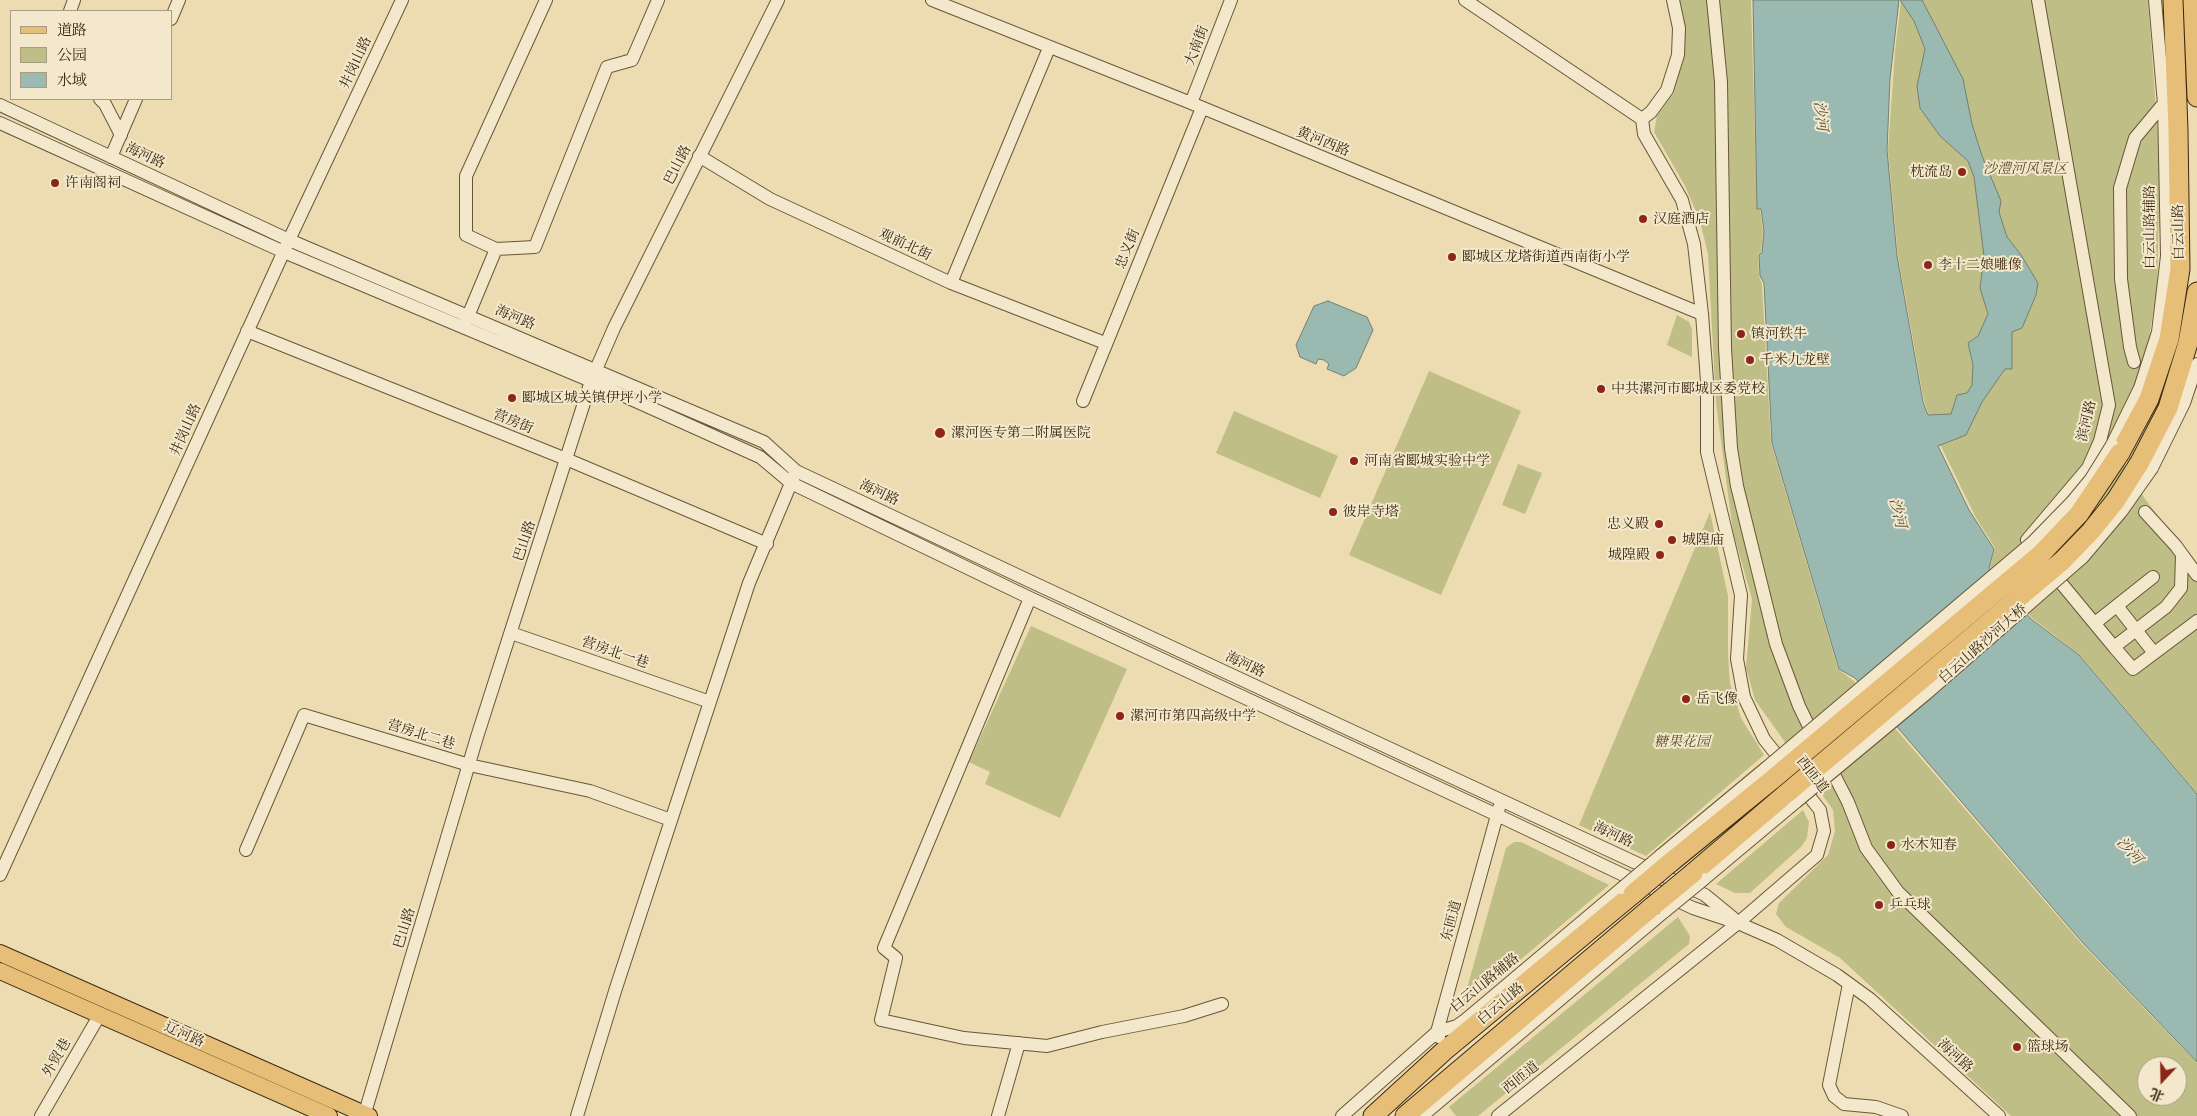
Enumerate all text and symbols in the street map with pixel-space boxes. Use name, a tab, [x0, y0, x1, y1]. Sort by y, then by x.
legend	[10, 10, 172, 100]
street label: 大南街	[1182, 23, 1212, 69]
text: 道路	[57, 24, 87, 39]
street label: 井岗山路	[337, 34, 375, 92]
text: 公园	[57, 49, 87, 64]
text: 水域	[57, 74, 87, 89]
water label: 沙河	[1809, 100, 1831, 132]
street label: 黄河西路	[1294, 124, 1352, 160]
street label: 海河路	[122, 140, 168, 172]
street label: 巴山路	[661, 142, 695, 188]
park label: 沙澧河风景区	[1983, 161, 2067, 177]
place label: 枕流岛	[1910, 164, 1952, 180]
marker: 枕流岛	[1956, 166, 1968, 178]
place label: 许南阁祠	[65, 175, 121, 191]
marker: 许南阁祠	[49, 177, 61, 189]
street label: 白云山路辅路	[2142, 185, 2158, 269]
street label: 白云山路	[2170, 204, 2188, 260]
place label: 汉庭酒店	[1653, 211, 1709, 227]
marker: 汉庭酒店	[1637, 213, 1649, 225]
street label: 观前北街	[876, 226, 934, 264]
street label: 忠义街	[1112, 226, 1144, 272]
place label: 郾城区龙塔街道西南街小学	[1462, 249, 1630, 265]
marker: 郾城区龙塔街道西南街小学	[1446, 251, 1458, 263]
place label: 李十二娘雕像	[1938, 257, 2022, 273]
marker: 李十二娘雕像	[1922, 259, 1934, 271]
street label: 海河路	[492, 302, 538, 334]
place label: 镇河铁牛	[1751, 326, 1807, 342]
marker: 镇河铁牛	[1735, 328, 1747, 340]
place label: 千米九龙壁	[1760, 352, 1830, 368]
marker: 千米九龙壁	[1744, 354, 1756, 366]
place label: 中共漯河市郾城区委党校	[1611, 381, 1765, 397]
marker: 中共漯河市郾城区委党校	[1595, 383, 1607, 395]
place label: 郾城区城关镇伊坪小学	[522, 390, 662, 406]
marker: 郾城区城关镇伊坪小学	[506, 392, 518, 404]
street label: 滨河路	[2074, 399, 2100, 443]
street label: 井岗山路	[167, 401, 205, 459]
street label: 营房街	[490, 406, 536, 438]
place label: 漯河医专第二附属医院	[951, 425, 1091, 441]
marker: 漯河医专第二附属医院	[933, 426, 947, 440]
place label: 河南省郾城实验中学	[1364, 453, 1490, 469]
marker: 河南省郾城实验中学	[1348, 455, 1360, 467]
street label: 海河路	[856, 477, 902, 509]
water label: 沙河	[1885, 496, 1909, 530]
place label: 彼岸寺塔	[1343, 504, 1399, 520]
marker: 彼岸寺塔	[1327, 506, 1339, 518]
place label: 忠义殿	[1607, 516, 1649, 532]
street label: 巴山路	[511, 518, 539, 564]
marker: 忠义殿	[1653, 518, 1665, 530]
place label: 城隍庙	[1682, 532, 1724, 548]
marker: 城隍庙	[1666, 534, 1678, 546]
place label: 城隍殿	[1608, 547, 1650, 563]
marker: 城隍殿	[1654, 549, 1666, 561]
street label: 白云山路沙河大桥	[1935, 601, 2031, 687]
street label: 营房北一巷	[579, 634, 651, 672]
street label: 海河路	[1222, 649, 1268, 681]
place label: 岳飞像	[1696, 691, 1738, 707]
marker: 岳飞像	[1680, 693, 1692, 705]
place label: 漯河市第四高级中学	[1130, 708, 1256, 724]
marker: 漯河市第四高级中学	[1114, 710, 1126, 722]
street label: 营房北二巷	[385, 717, 457, 753]
park label: 糖果花园	[1654, 734, 1710, 750]
street label: 西匝道	[1792, 753, 1832, 797]
street label: 海河路	[1590, 819, 1636, 851]
water label: 沙河	[2112, 834, 2146, 868]
place label: 水木知春	[1901, 837, 1957, 853]
marker: 水木知春	[1885, 839, 1897, 851]
place label: 乒乓球	[1889, 897, 1931, 913]
street label: 东匝道	[1438, 899, 1466, 943]
marker: 乒乓球	[1873, 899, 1885, 911]
street label: 巴山路	[391, 905, 419, 951]
street label: 白云山路辅路	[1447, 950, 1523, 1016]
street label: 白云山路	[1474, 980, 1528, 1028]
street label: 辽河路	[161, 1019, 207, 1051]
street label: 外贸巷	[39, 1036, 75, 1080]
street label: 海河路	[1934, 1036, 1976, 1076]
place label: 篮球场	[2027, 1039, 2069, 1055]
marker: 篮球场	[2011, 1041, 2023, 1053]
north arrow	[2137, 1056, 2187, 1106]
street label: 西匝道	[1499, 1058, 1543, 1098]
text: 北	[2148, 1085, 2166, 1103]

